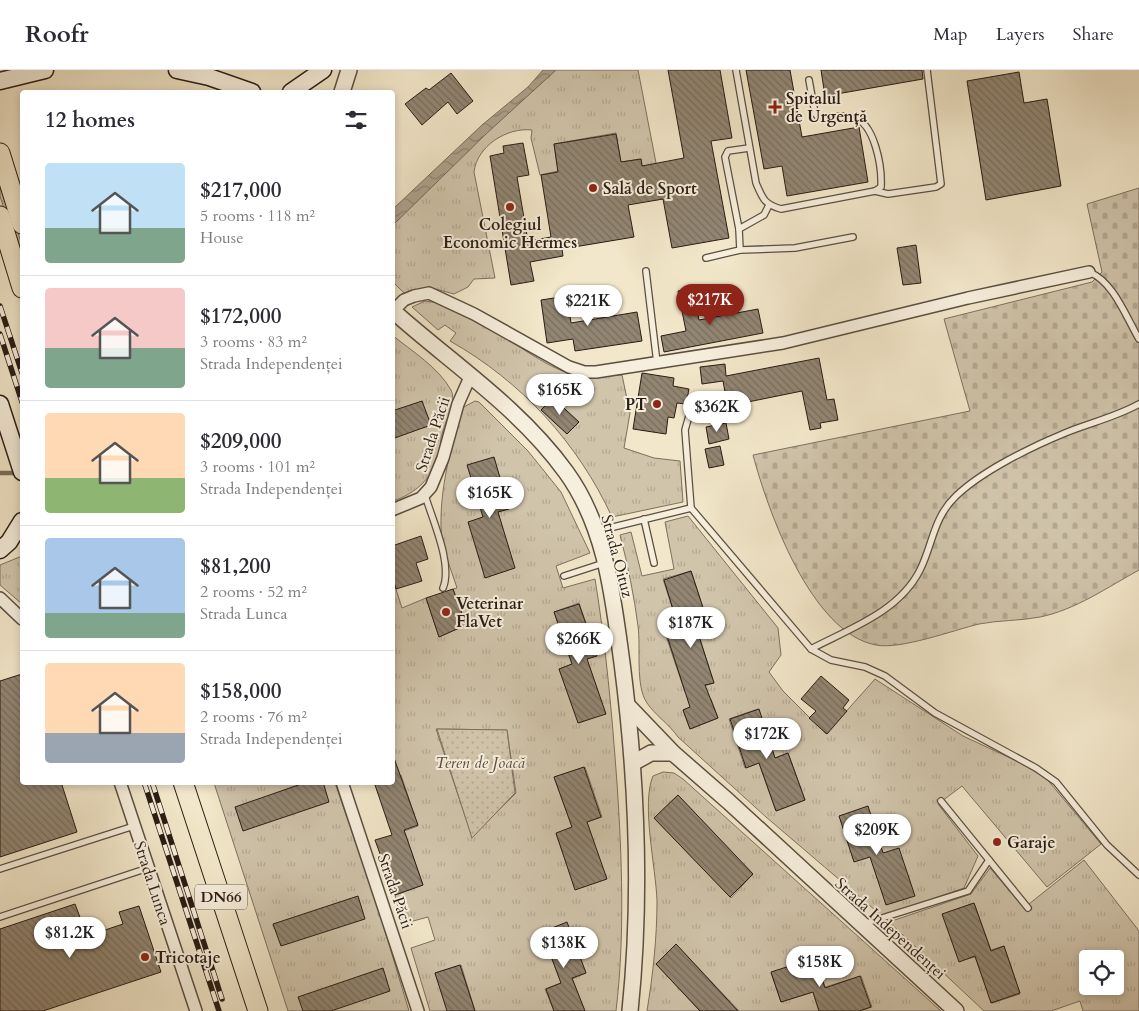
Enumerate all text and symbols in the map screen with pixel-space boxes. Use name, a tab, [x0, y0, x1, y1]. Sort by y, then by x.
text: Roofr	[25, 18, 89, 51]
text: Map	[933, 22, 968, 47]
text: Layers	[996, 22, 1045, 47]
text: Share	[1073, 22, 1114, 47]
place label: Spitalul de Urgență	[786, 88, 867, 128]
marker: Spitalul de Urgență	[768, 100, 782, 114]
text: 12 homes	[45, 106, 135, 135]
icon: filters	[342, 106, 370, 134]
text: $217,000	[200, 176, 281, 205]
place label: Sală de Sport	[603, 178, 697, 200]
marker: Sală de Sport	[587, 182, 599, 194]
icon: home	[85, 183, 145, 243]
marker: Colegiul Economic Hermes	[504, 201, 516, 213]
text: 5 rooms · 118 m²	[200, 205, 315, 227]
place label: Colegiul Economic Hermes	[443, 214, 577, 254]
text: House	[200, 227, 243, 249]
pin: $221K	[553, 284, 623, 327]
pin: $217K	[675, 284, 745, 326]
text: $217K	[687, 289, 733, 311]
text: $221K	[565, 290, 611, 312]
text: $172,000	[200, 302, 281, 331]
icon: home	[85, 308, 145, 368]
text: 3 rooms · 83 m²	[200, 331, 307, 353]
text: Strada Independenței	[200, 353, 342, 375]
pin: $165K	[525, 374, 595, 416]
text: $165K	[537, 379, 583, 401]
pin: $362K	[682, 390, 752, 433]
street label: Strada Păcii	[410, 393, 456, 475]
place label: PT	[625, 394, 647, 416]
text: $362K	[694, 396, 740, 418]
marker: PT	[651, 398, 663, 410]
text: $209,000	[200, 427, 281, 456]
icon: home	[85, 433, 145, 493]
text: 3 rooms · 101 m²	[200, 456, 315, 478]
pin: $165K	[455, 476, 525, 519]
text: Strada Independenței	[200, 478, 342, 500]
text: $165K	[467, 482, 513, 504]
street label: Strada Oituz	[595, 512, 639, 600]
text: $81,200	[200, 552, 271, 581]
icon: home	[85, 558, 145, 618]
text: 2 rooms · 52 m²	[200, 581, 307, 603]
place label: Veterinar FlaVet	[456, 593, 524, 633]
text: Strada Lunca	[200, 603, 287, 625]
marker: Veterinar FlaVet	[440, 606, 452, 618]
pin: $187K	[656, 606, 726, 649]
text: $187K	[668, 612, 714, 634]
pin: $266K	[544, 622, 614, 665]
text: $266K	[556, 628, 602, 650]
text: $158,000	[200, 677, 281, 706]
icon: home	[85, 683, 145, 743]
text: 2 rooms · 76 m²	[200, 706, 307, 728]
pin: $172K	[732, 718, 802, 760]
text: $172K	[744, 723, 790, 745]
text: Strada Independenței	[200, 728, 342, 750]
park label: Teren de Joacă	[435, 752, 526, 774]
pin: $209K	[842, 814, 912, 856]
text: $209K	[854, 819, 900, 841]
place label: Garaje	[1007, 832, 1055, 854]
marker: Garaje	[991, 836, 1003, 848]
street label: Strada Lunca	[128, 838, 176, 928]
street label: Strada Păcii	[372, 851, 418, 932]
street label: Strada Independenței	[830, 873, 951, 985]
road number: DN66	[195, 884, 247, 910]
pin: $81.2K	[29, 916, 111, 959]
text: $81.2K	[45, 922, 95, 944]
pin: $138K	[529, 926, 599, 969]
text: $138K	[541, 932, 587, 954]
pin: $158K	[785, 946, 855, 988]
place label: Tricotaje	[155, 947, 221, 969]
map controls	[1079, 950, 1124, 995]
button: locate	[1079, 950, 1124, 995]
marker: Tricotaje	[139, 951, 151, 963]
text: $158K	[797, 951, 843, 973]

